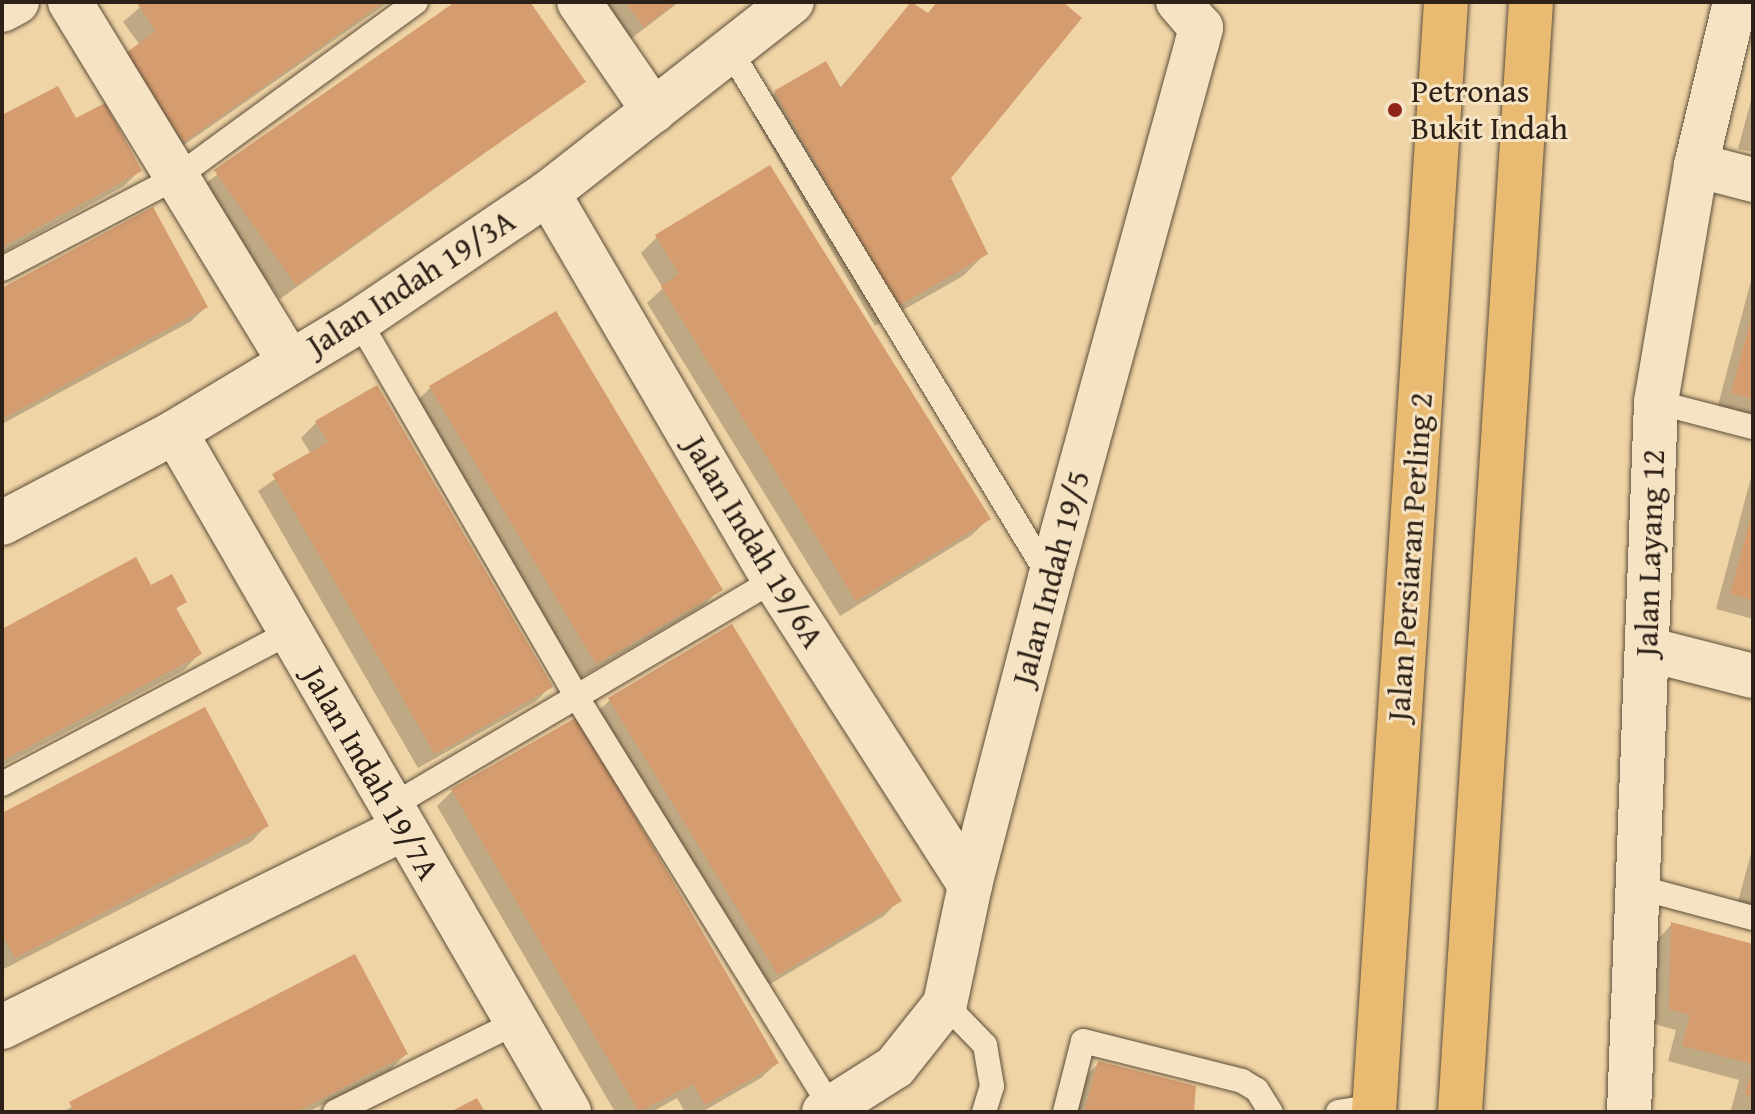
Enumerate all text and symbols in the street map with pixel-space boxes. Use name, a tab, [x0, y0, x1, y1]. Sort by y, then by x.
place label: Petronas Bukit Indah	[1411, 73, 1568, 148]
marker: Petronas Bukit Indah	[1386, 101, 1404, 119]
street label: Jalan Indah 19/3A	[300, 202, 522, 364]
street label: Jalan Persiaran Perling 2	[1379, 391, 1441, 723]
street label: Jalan Indah 19/6A	[676, 429, 832, 655]
street label: Jalan Layang 12	[1627, 449, 1673, 657]
street label: Jalan Indah 19/5	[1004, 466, 1098, 690]
street label: Jalan Indah 19/7A	[294, 659, 448, 887]

